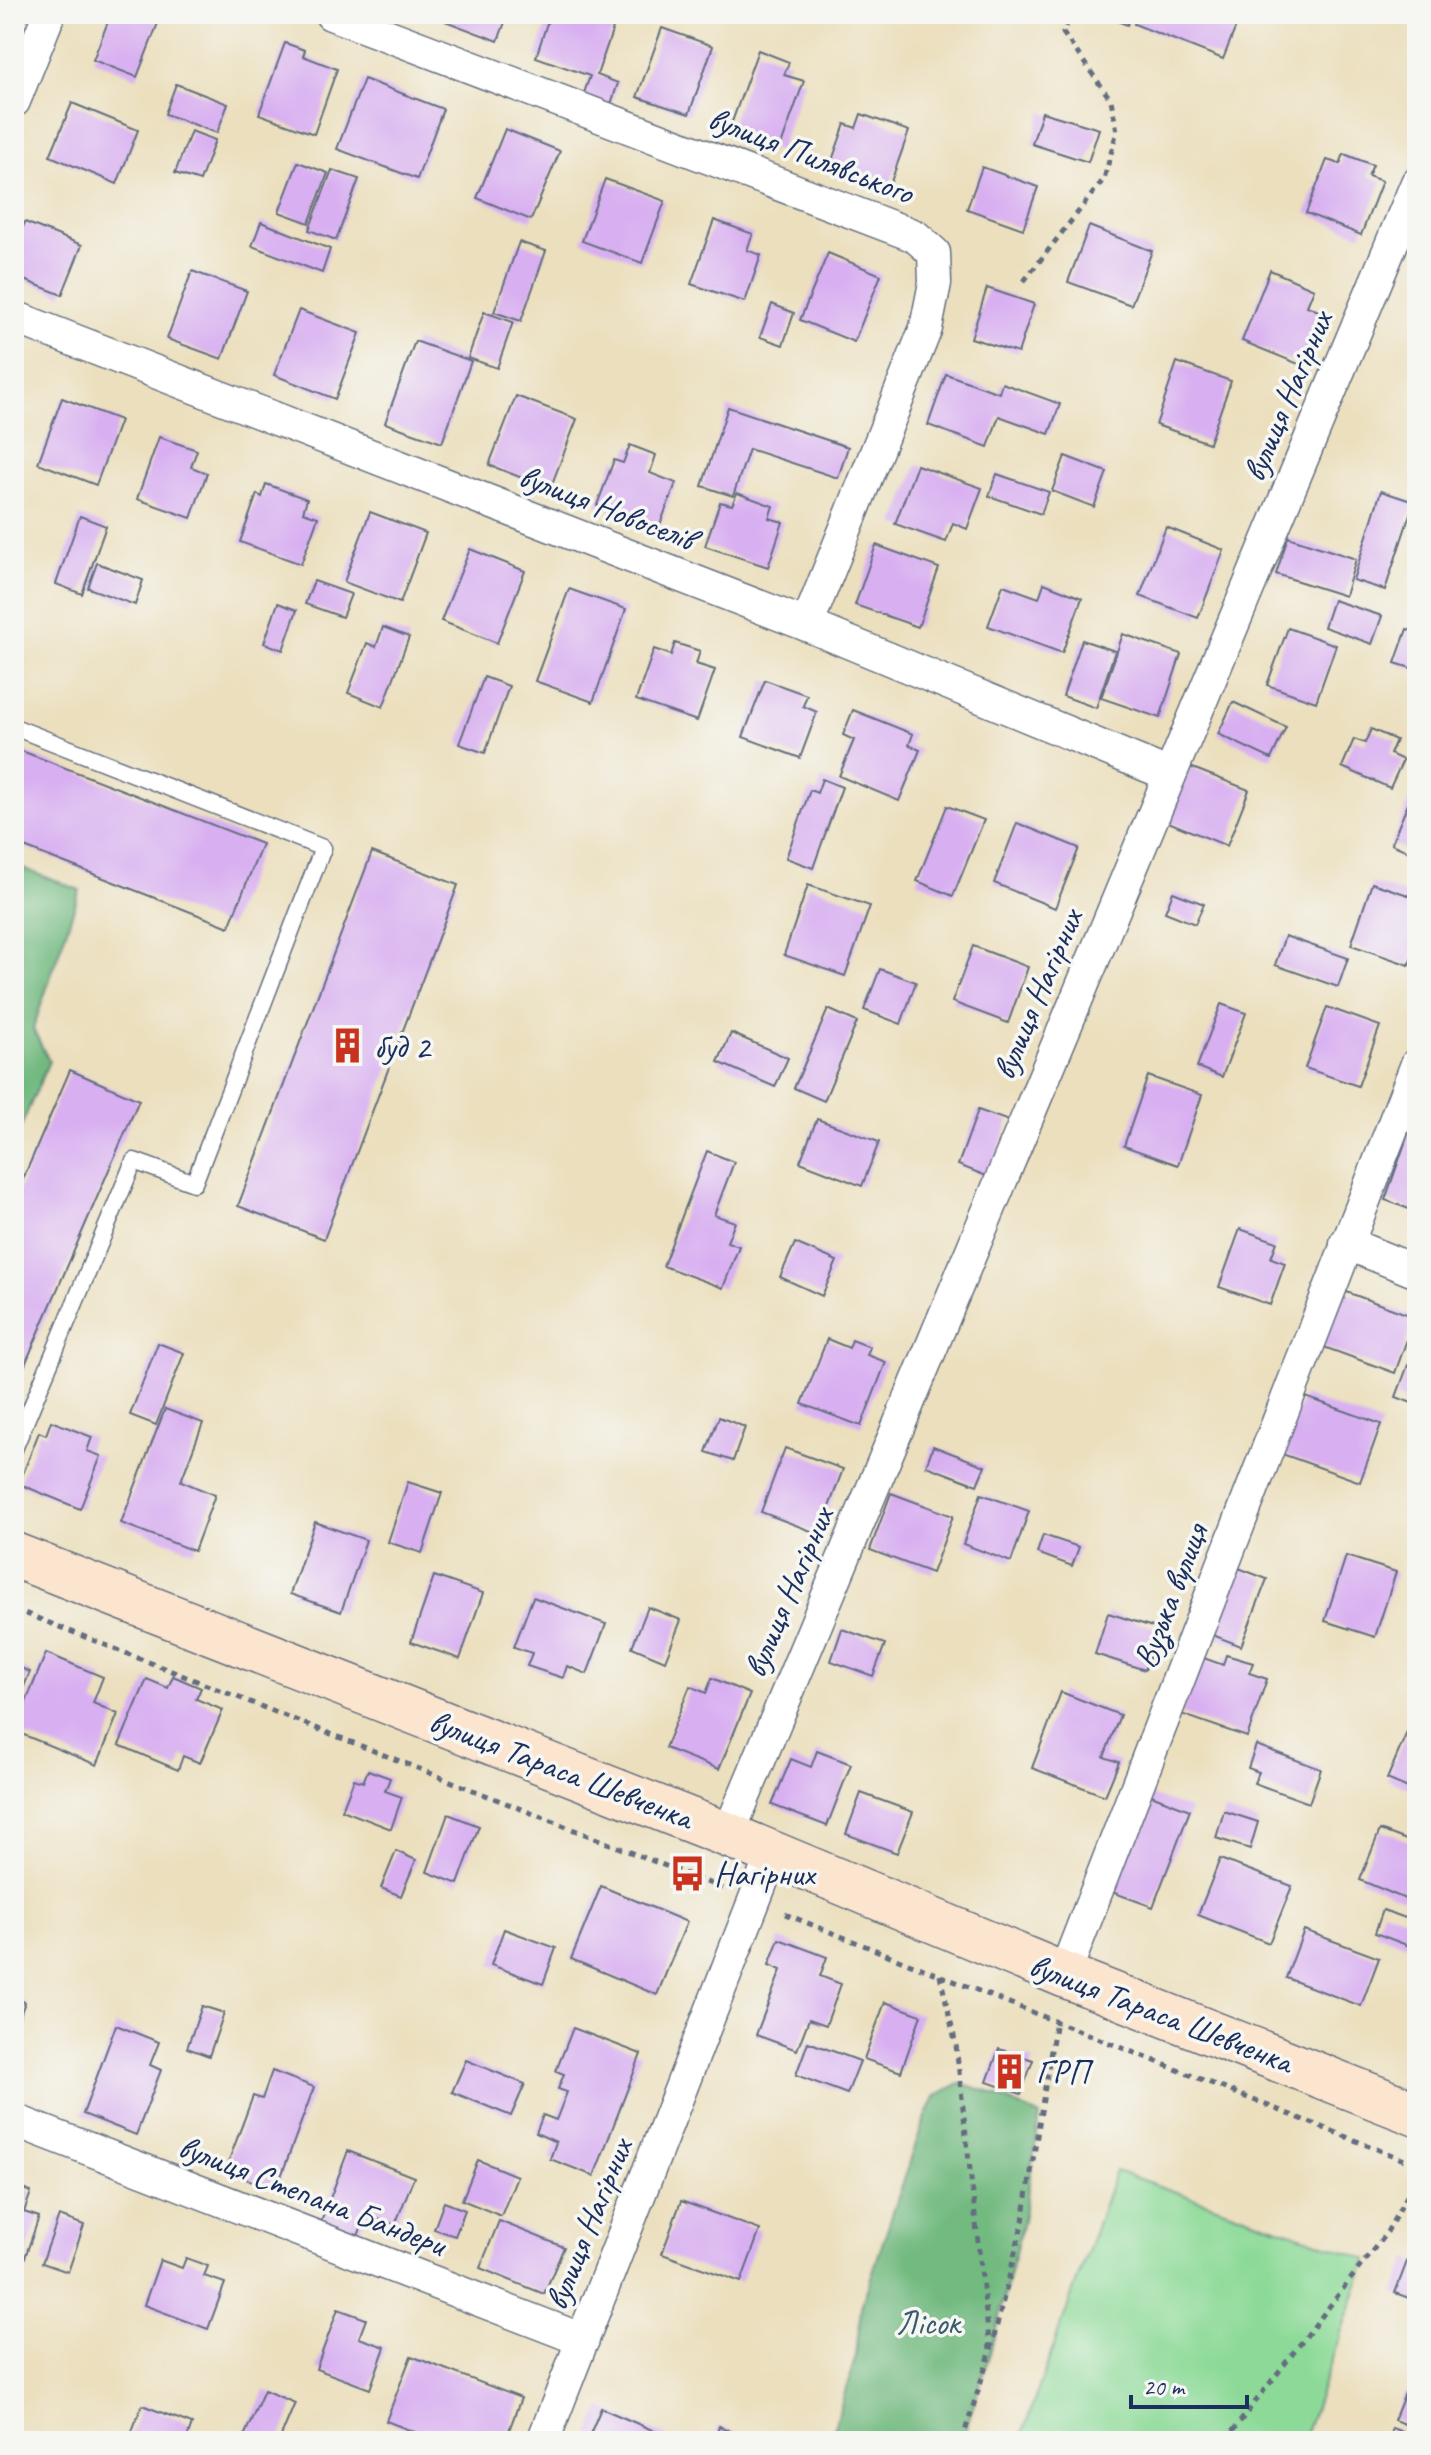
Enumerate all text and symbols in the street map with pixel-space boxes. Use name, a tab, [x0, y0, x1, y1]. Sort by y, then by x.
street label: вулиця Пилявського	[703, 96, 921, 214]
street label: вулиця Нагірних	[1232, 302, 1343, 488]
street label: вулиця Новоселів	[513, 454, 708, 563]
street label: вулиця Нагірних	[982, 900, 1093, 1086]
place label: буд 2	[374, 1025, 432, 1068]
building icon: буд 2	[329, 1027, 367, 1065]
street label: вулиця Нагірних	[733, 1498, 844, 1684]
street label: Вузька вулиця	[1123, 1516, 1218, 1674]
street label: вулиця Тараса Шевченка	[423, 1699, 701, 1840]
place label: Нагірних	[714, 1852, 817, 1895]
bus stop icon: Нагірних	[669, 1854, 707, 1892]
street label: вулиця Тараса Шевченка	[1023, 1943, 1301, 2084]
place label: ГРП	[1036, 2050, 1095, 2093]
building icon: ГРП	[991, 2052, 1029, 2090]
street label: вулиця Степана Бандери	[173, 2124, 454, 2267]
street label: вулиця Нагірних	[534, 2130, 643, 2316]
park label: Лісок	[896, 2301, 962, 2344]
scale bar	[1131, 2359, 1247, 2409]
text: 20 m	[1143, 2372, 1186, 2402]

